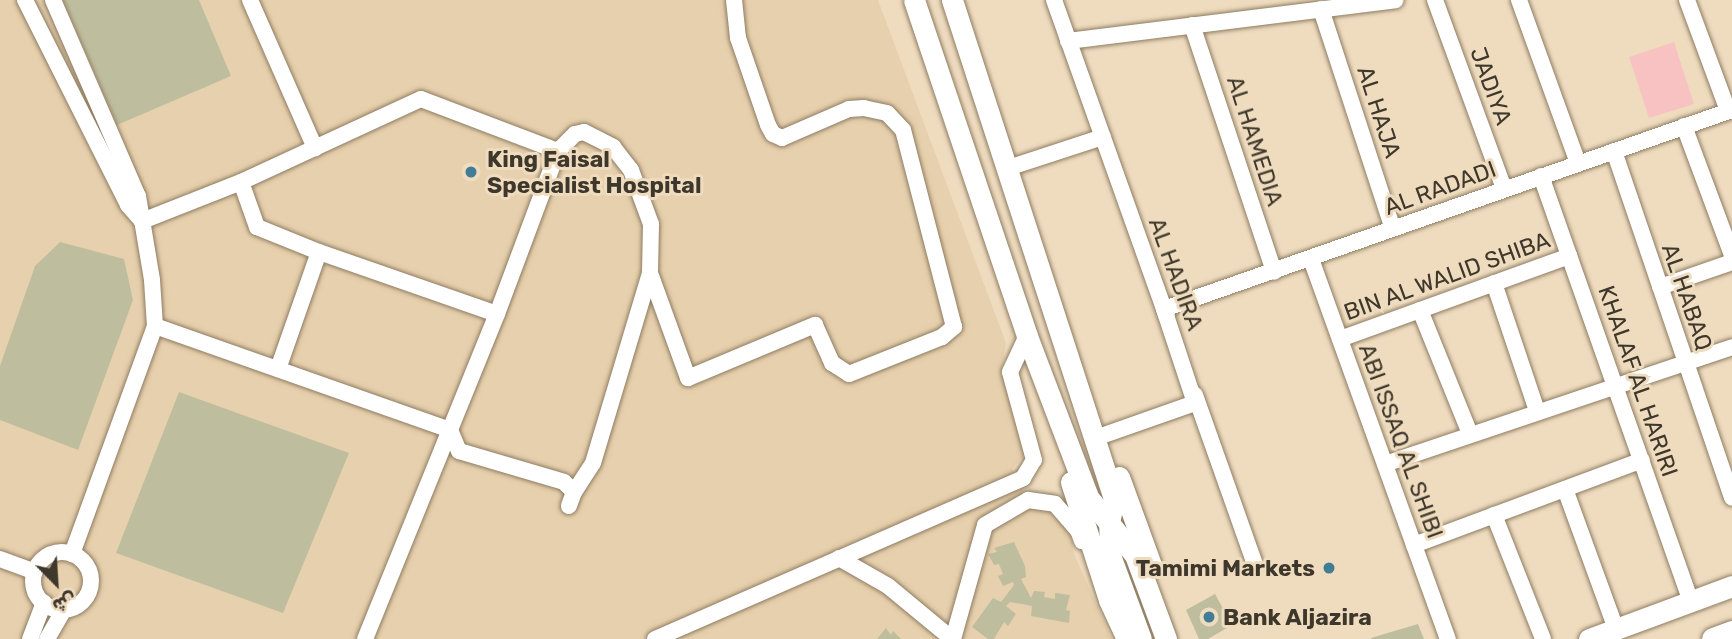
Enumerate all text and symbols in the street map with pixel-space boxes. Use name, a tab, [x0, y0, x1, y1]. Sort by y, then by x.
street label: JADIYA	[1464, 43, 1518, 129]
street label: AL HAJA	[1351, 62, 1407, 162]
street label: AL HAMEDIA	[1221, 72, 1289, 210]
place label: King Faisal Specialist Hospital	[487, 145, 701, 199]
street label: AL RADADI	[1380, 155, 1500, 221]
marker: King Faisal Specialist Hospital	[461, 162, 481, 182]
street label: AL HADIRA	[1143, 214, 1209, 334]
street label: BIN AL WALID SHIBA	[1339, 226, 1555, 326]
street label: AL HABAQ	[1656, 240, 1718, 354]
street label: KHALAF AL HARIRI	[1592, 281, 1684, 481]
street label: ABI ISSAQ AL SHIBI	[1353, 339, 1449, 543]
north arrow	[21, 548, 91, 618]
place label: Tamimi Markets	[1136, 554, 1315, 582]
marker: Tamimi Markets	[1321, 560, 1337, 576]
text: ش	[49, 587, 80, 618]
place label: Bank Aljazira	[1223, 603, 1373, 631]
marker: Bank Aljazira	[1201, 609, 1217, 625]

